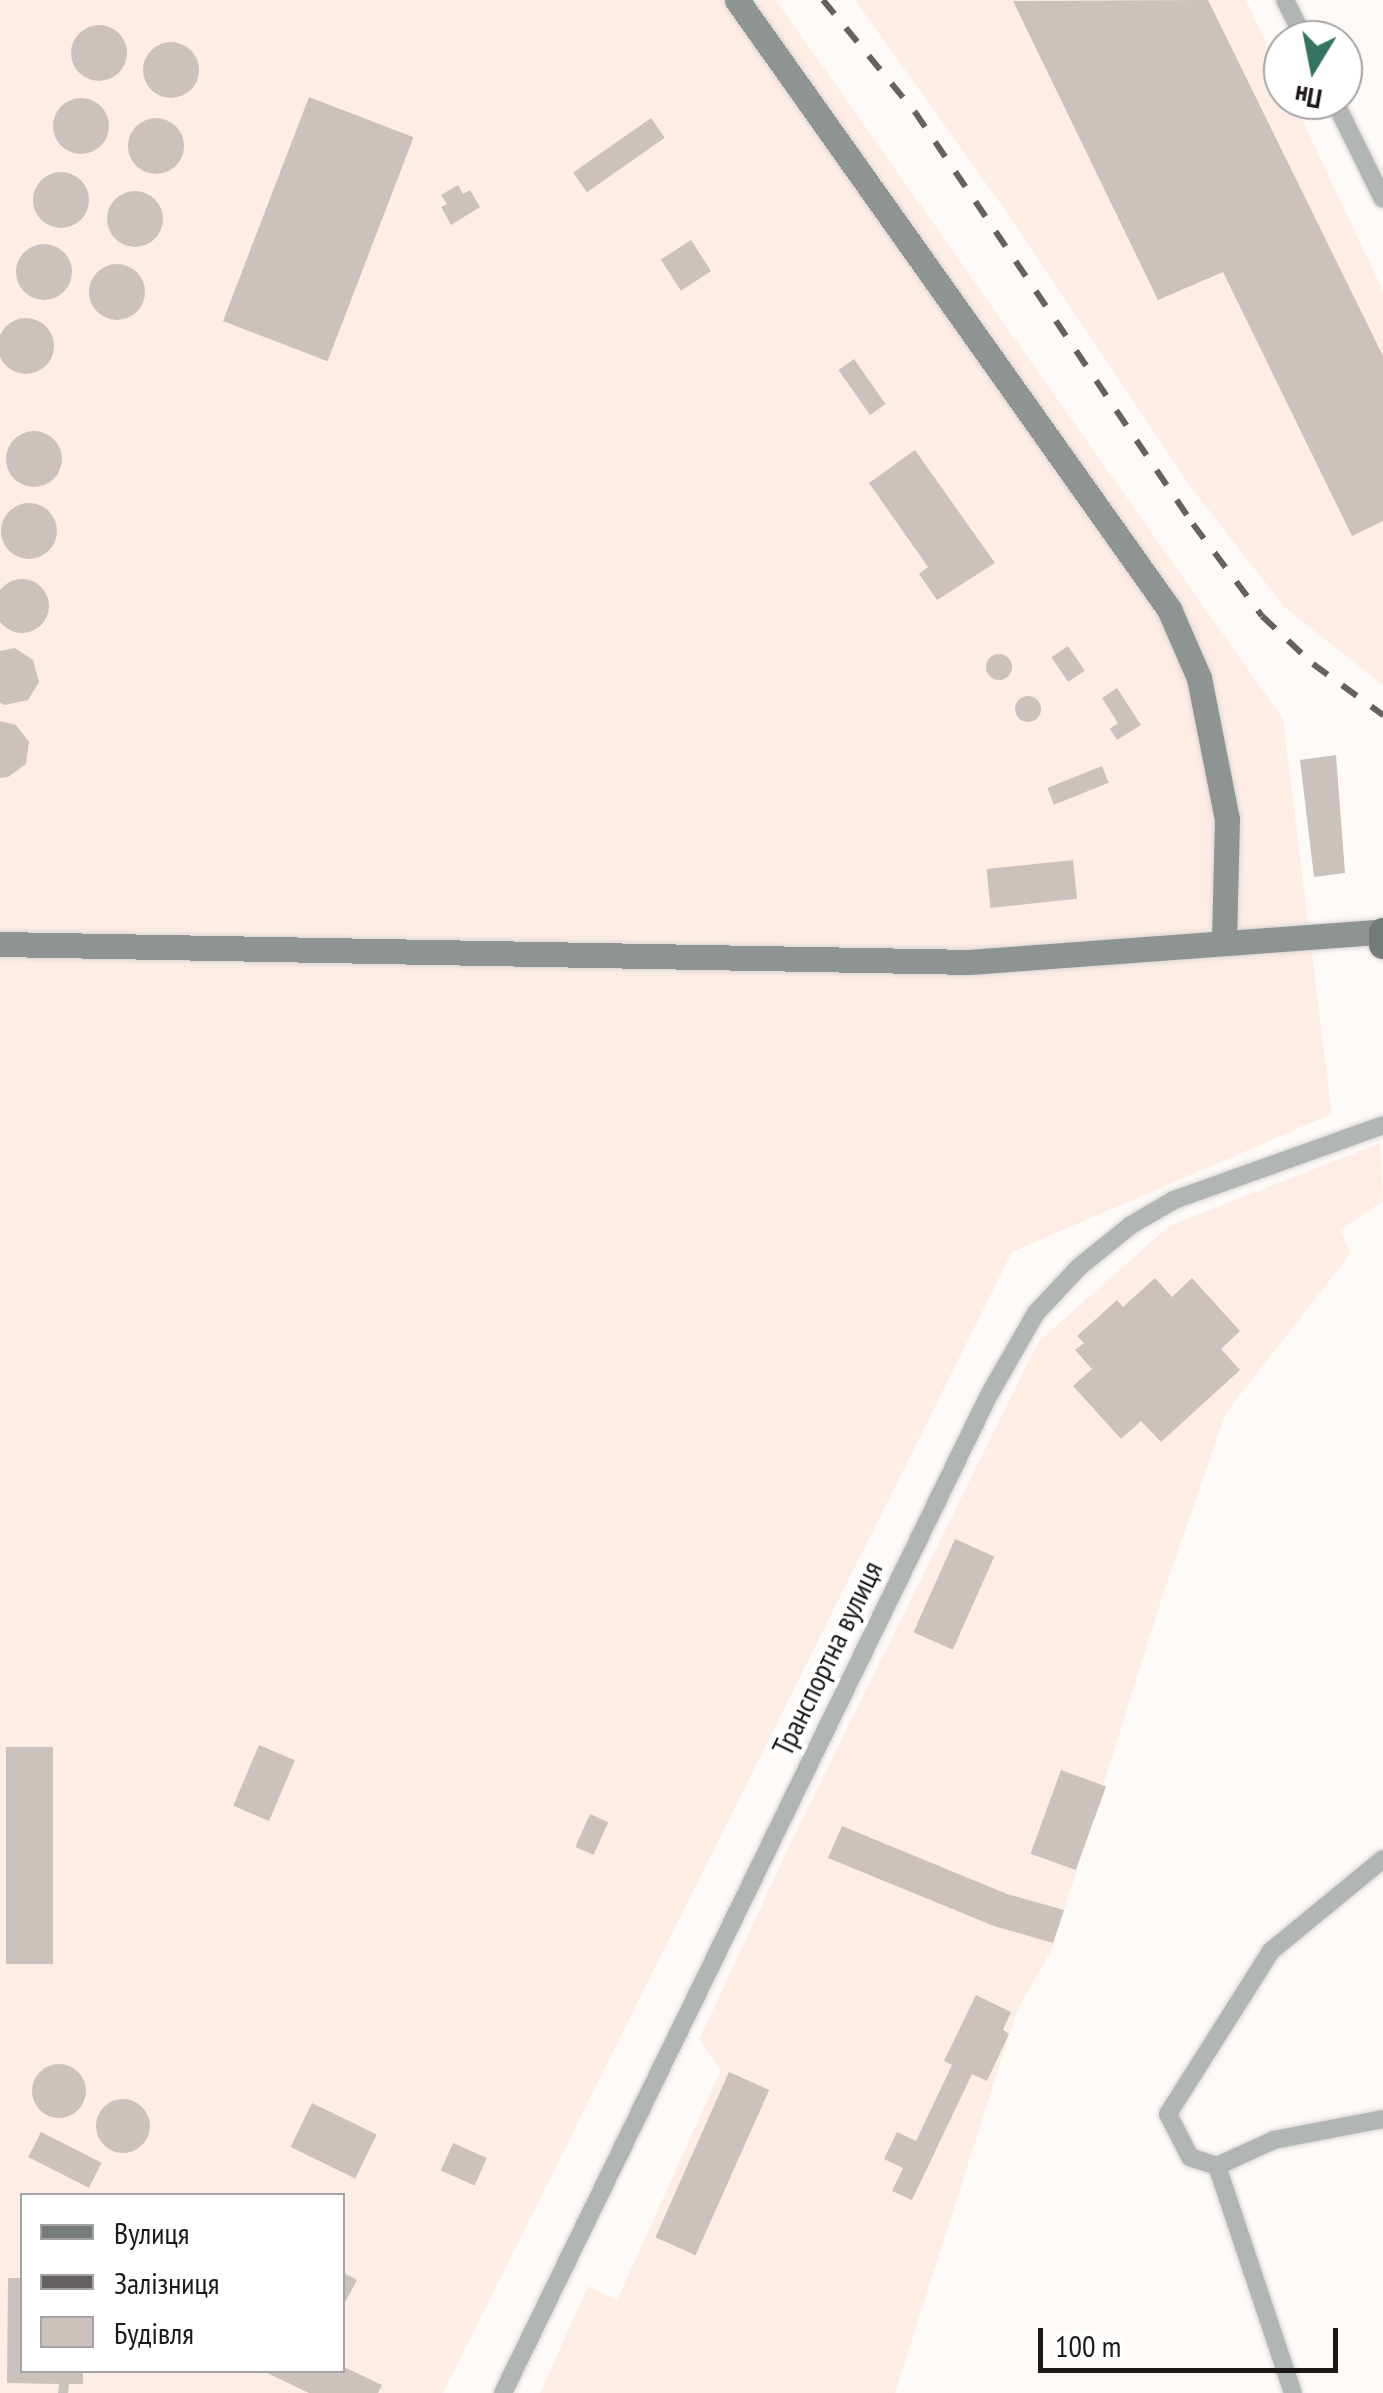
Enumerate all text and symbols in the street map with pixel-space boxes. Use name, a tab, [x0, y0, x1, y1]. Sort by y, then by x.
north arrow	[1263, 20, 1363, 120]
text: Пн	[1291, 77, 1325, 119]
street label: Транспортна вулиця	[764, 1555, 890, 1761]
legend	[20, 2193, 345, 2373]
text: Вулиця	[114, 2213, 189, 2252]
text: Залізниця	[114, 2263, 219, 2302]
scale bar	[1043, 2308, 1343, 2370]
text: Будівля	[114, 2313, 194, 2352]
text: 100 m	[1055, 2326, 1121, 2365]

